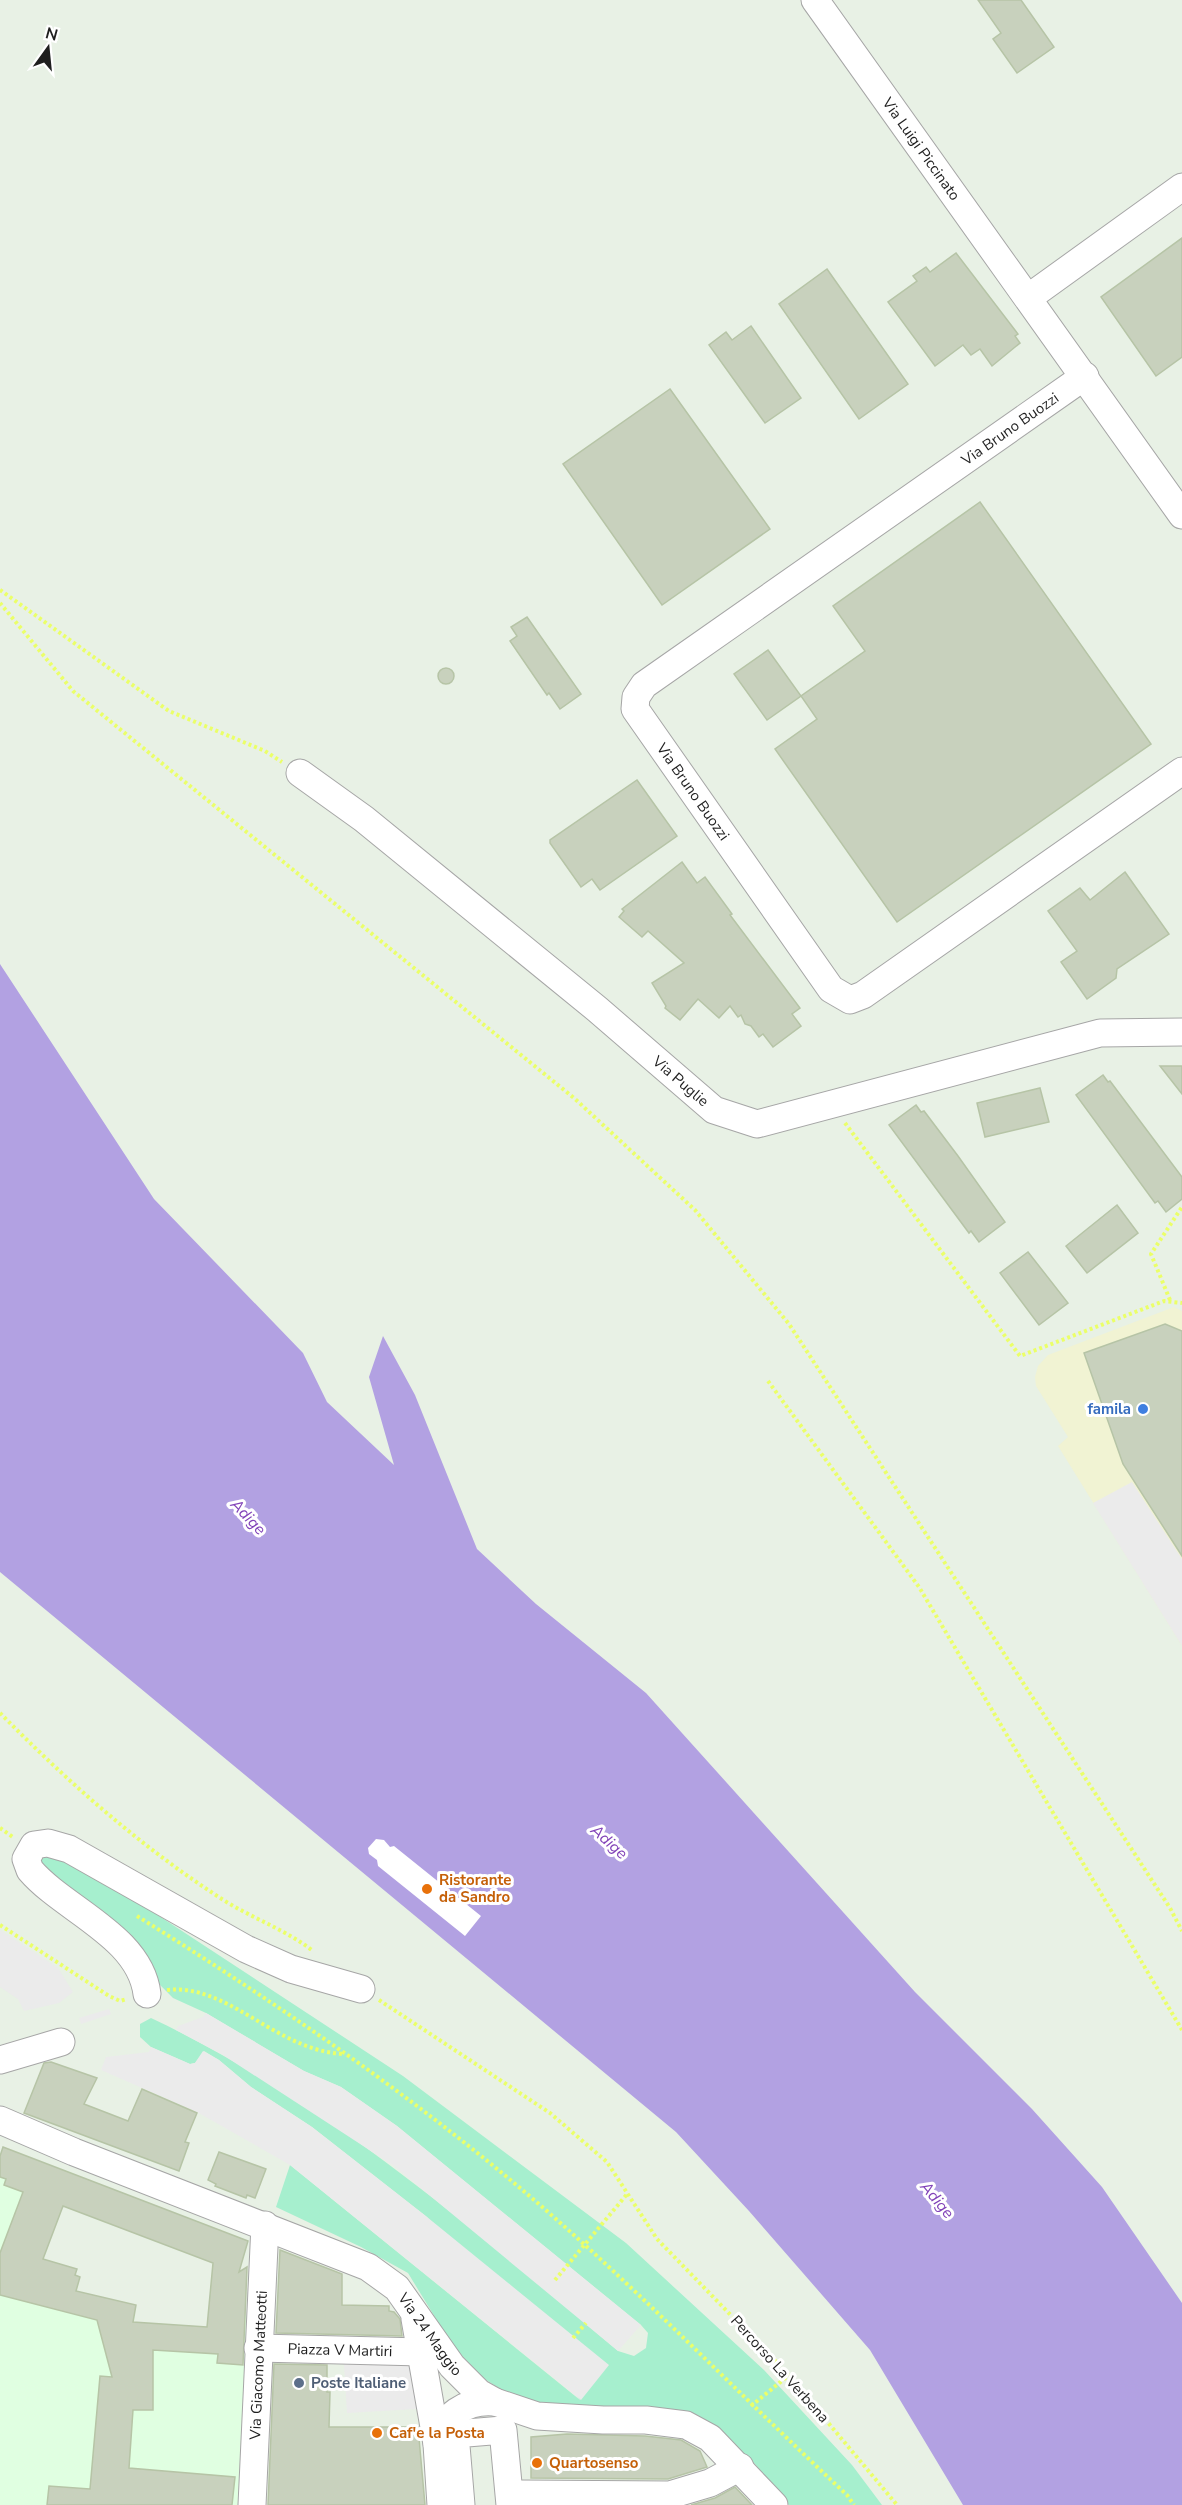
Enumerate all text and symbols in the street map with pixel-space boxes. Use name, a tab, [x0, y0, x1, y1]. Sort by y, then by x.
north arrow	[18, 18, 78, 78]
text: N	[43, 22, 60, 47]
street label: Via Luigi Piccinato	[877, 93, 965, 204]
street label: Via Bruno Buozzi	[957, 388, 1063, 471]
street label: Via Bruno Buozzi	[651, 738, 734, 844]
street label: Via Puglie	[648, 1051, 713, 1111]
place label: famila	[1087, 1399, 1131, 1419]
marker: famila	[1136, 1402, 1150, 1416]
water label: Adige	[225, 1493, 271, 1540]
water label: Adige	[585, 1819, 633, 1865]
place label: Ristorante da Sandro	[439, 1870, 511, 1907]
marker: Ristorante da Sandro	[420, 1882, 434, 1896]
water label: Adige	[914, 2176, 959, 2224]
street label: Via 24 Maggio	[393, 2288, 466, 2380]
street label: Via Giacomo Matteotti	[245, 2290, 272, 2441]
street label: Percorso La Verbena	[726, 2311, 834, 2427]
street label: Piazza V Martiri	[287, 2339, 393, 2361]
place label: Poste Italiane	[311, 2373, 406, 2393]
marker: Poste Italiane	[292, 2376, 306, 2390]
place label: Caf'e la Posta	[389, 2423, 485, 2443]
marker: Caf'e la Posta	[370, 2426, 384, 2440]
place label: Quartosenso	[549, 2453, 639, 2473]
marker: Quartosenso	[530, 2456, 544, 2470]

